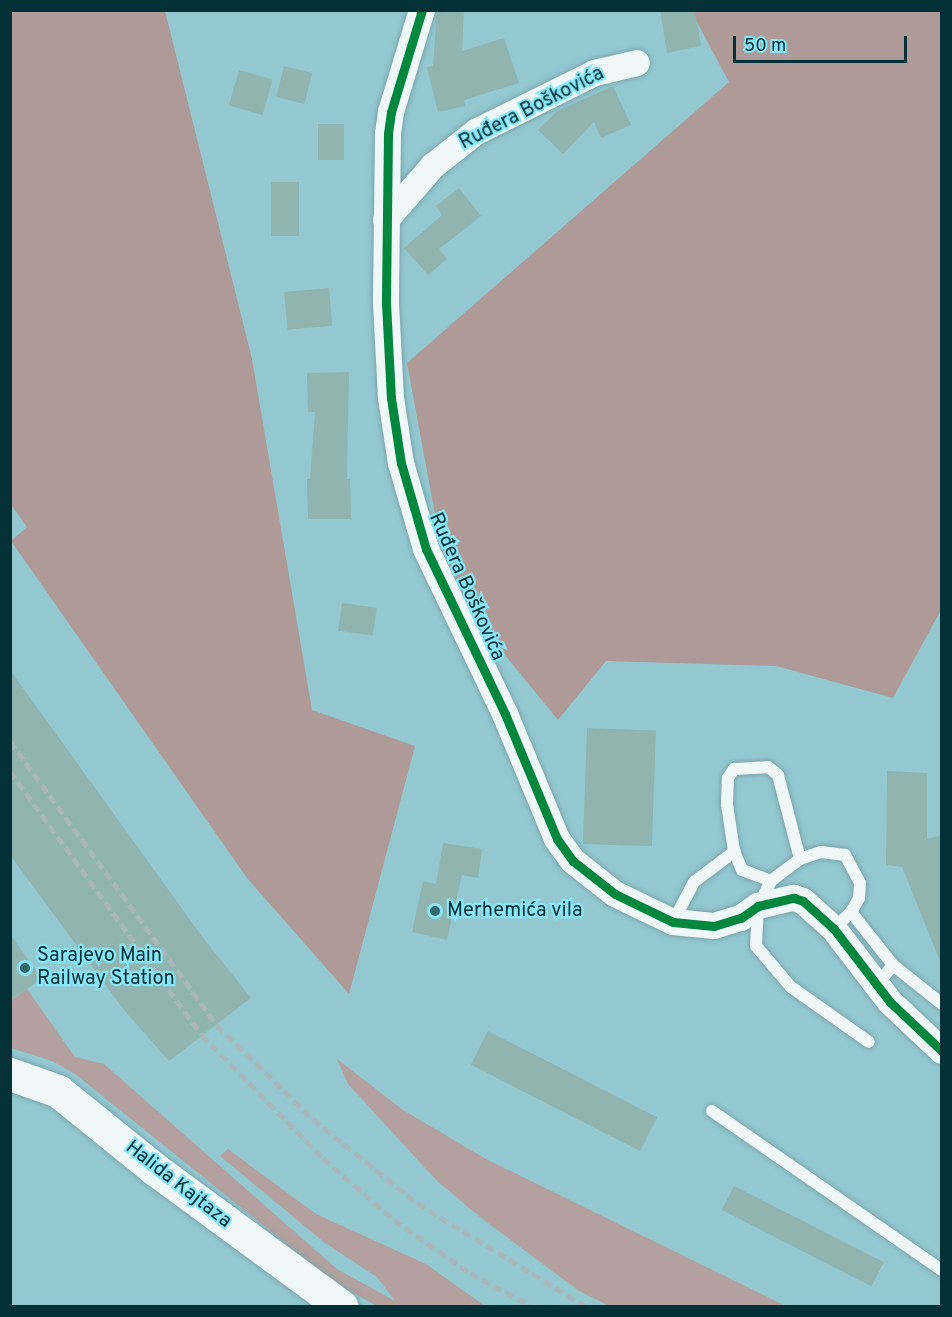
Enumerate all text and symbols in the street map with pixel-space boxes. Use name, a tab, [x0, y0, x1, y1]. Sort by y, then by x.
scale bar	[736, 24, 910, 62]
text: 50 m	[744, 35, 786, 58]
street label: Ruđera Boškovića	[456, 62, 608, 156]
street label: Ruđera Boškovića	[423, 509, 509, 665]
place label: Merhemića vila	[447, 899, 582, 923]
marker: Merhemića vila	[428, 904, 442, 918]
place label: Sarajevo Main Railway Station	[37, 945, 175, 992]
marker: Sarajevo Main Railway Station	[18, 961, 32, 975]
street label: Halida Kajtaza	[120, 1136, 236, 1234]

